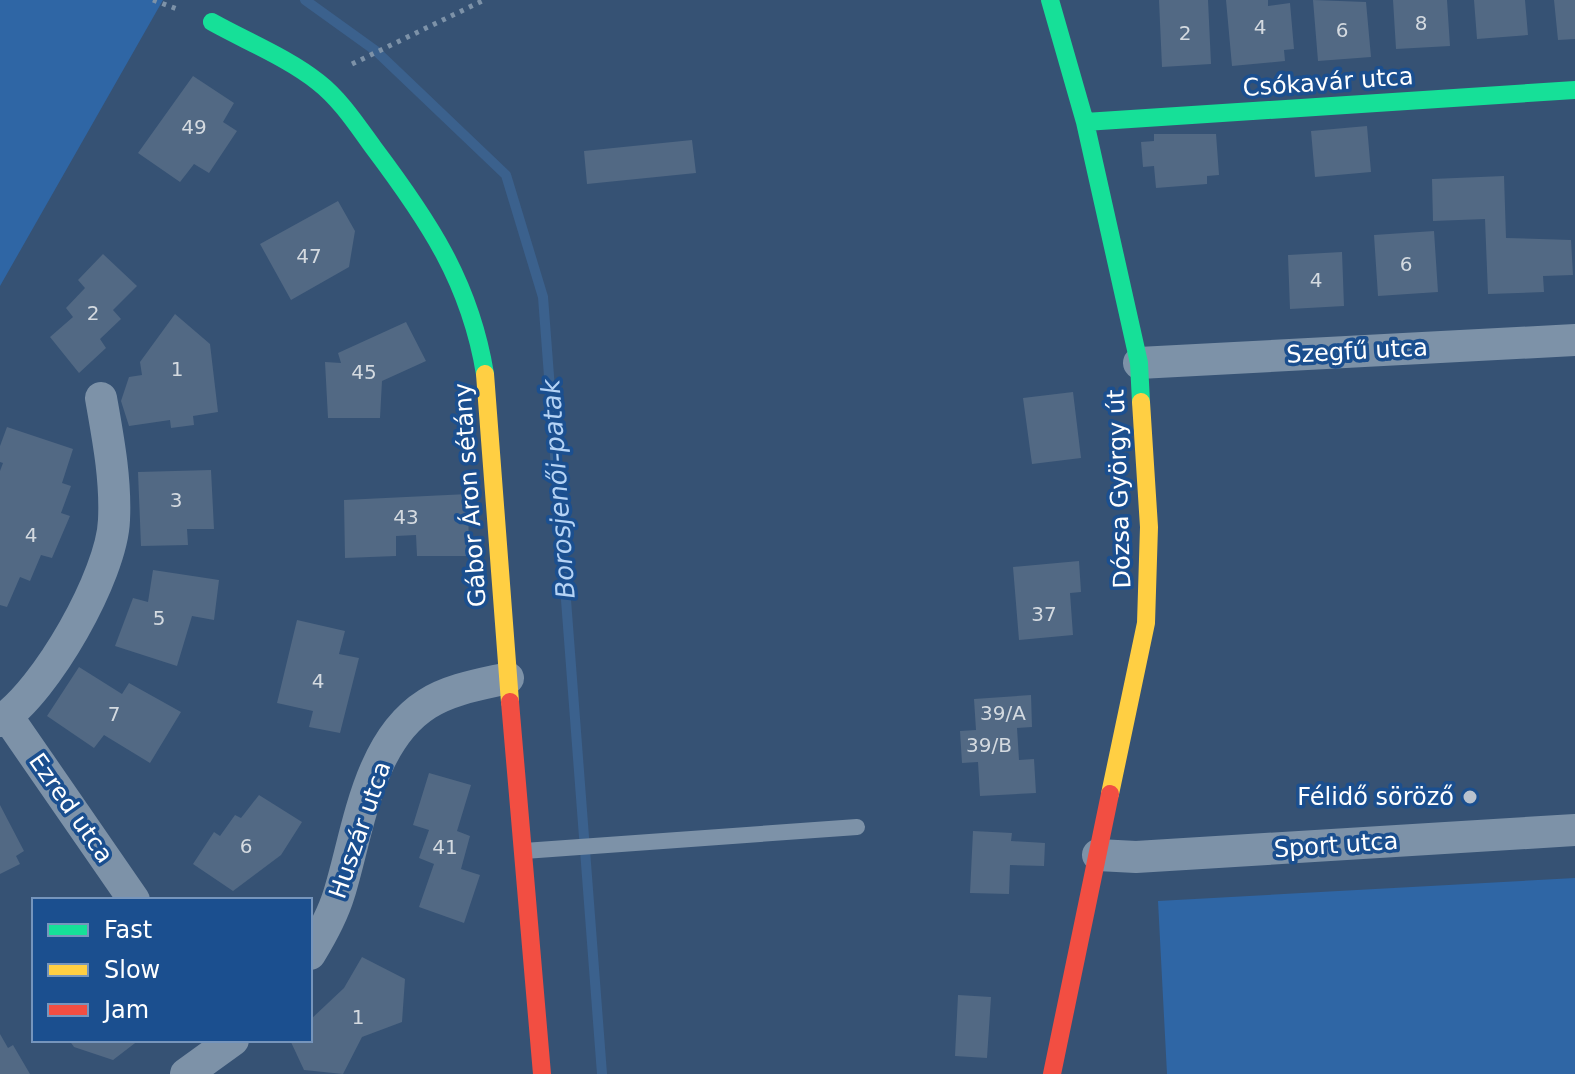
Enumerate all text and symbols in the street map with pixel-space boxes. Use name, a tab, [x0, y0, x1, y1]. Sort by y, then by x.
house number: 8	[1415, 11, 1427, 35]
house number: 4	[1254, 15, 1266, 39]
house number: 6	[1336, 18, 1348, 42]
house number: 2	[1179, 21, 1191, 45]
street label: Csókavár utca	[1242, 62, 1414, 102]
house number: 49	[181, 115, 207, 139]
house number: 47	[296, 244, 322, 268]
house number: 6	[1400, 252, 1412, 276]
house number: 4	[1310, 268, 1322, 292]
house number: 2	[87, 301, 99, 325]
street label: Szegfű utca	[1286, 333, 1428, 369]
house number: 1	[171, 357, 183, 381]
house number: 45	[351, 360, 377, 384]
water label: Borosjenői-patak	[535, 377, 581, 600]
street label: Gábor Áron sétány	[447, 382, 492, 608]
street label: Dózsa György út	[1102, 389, 1136, 589]
house number: 3	[170, 488, 182, 512]
house number: 43	[393, 505, 419, 529]
house number: 4	[25, 523, 37, 547]
house number: 37	[1031, 602, 1057, 626]
house number: 5	[153, 606, 165, 630]
house number: 4	[312, 669, 324, 693]
house number: 39/A	[980, 701, 1026, 725]
house number: 7	[108, 702, 120, 726]
house number: 39/B	[966, 733, 1012, 757]
street label: Ezred utca	[23, 748, 119, 868]
street label: Huszár utca	[323, 758, 397, 902]
place label: Félidő söröző	[1297, 783, 1454, 811]
marker: Félidő söröző	[1461, 788, 1479, 806]
street label: Sport utca	[1273, 827, 1399, 863]
house number: 6	[240, 834, 252, 858]
house number: 41	[432, 835, 458, 859]
legend	[32, 898, 312, 1042]
text: Fast	[104, 916, 152, 944]
text: Slow	[104, 956, 160, 984]
text: Jam	[102, 996, 149, 1024]
house number: 1	[352, 1005, 364, 1029]

